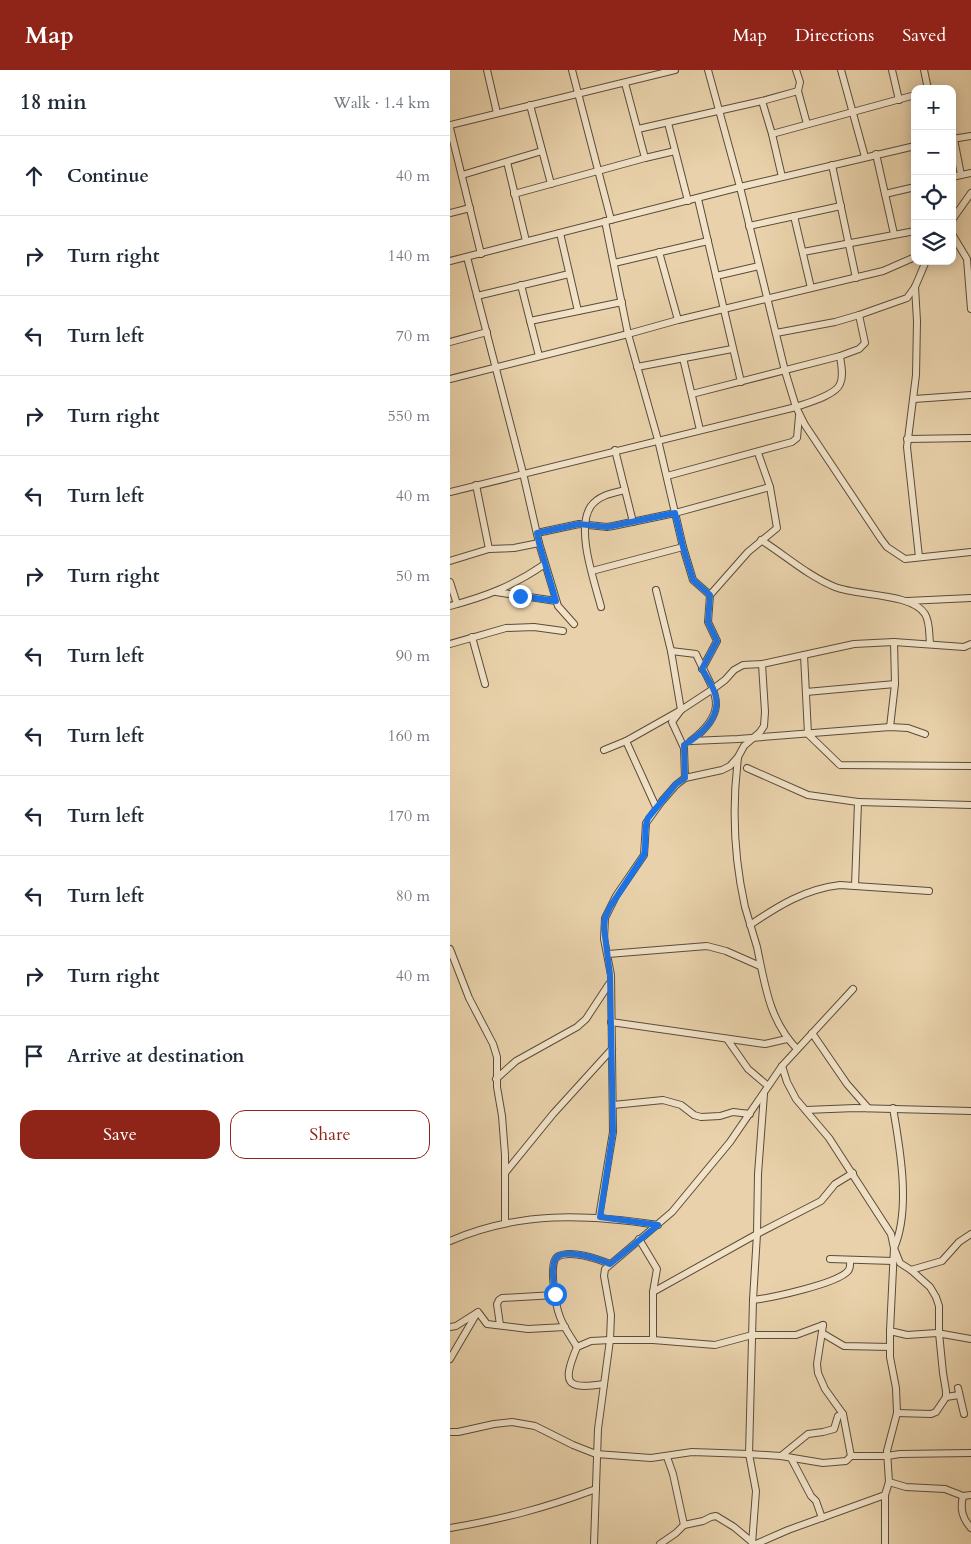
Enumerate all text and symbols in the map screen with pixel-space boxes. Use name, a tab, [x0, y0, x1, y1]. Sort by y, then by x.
text: Map	[25, 19, 74, 52]
text: Map	[733, 23, 767, 48]
text: Directions	[795, 23, 874, 48]
text: Saved	[902, 23, 946, 48]
map controls	[911, 85, 956, 265]
button: +	[911, 85, 956, 130]
text: 18 min	[20, 88, 87, 117]
text: Walk · 1.4 km	[333, 92, 430, 114]
button: −	[911, 130, 956, 175]
icon: ahead	[20, 162, 48, 190]
text: Continue	[67, 163, 149, 189]
text: 40 m	[396, 165, 430, 187]
button: locate	[911, 175, 956, 220]
button: layers	[911, 220, 956, 265]
icon: right	[20, 242, 48, 270]
text: Turn right	[67, 243, 159, 269]
text: 140 m	[388, 245, 430, 267]
icon: left	[20, 322, 48, 350]
text: Turn left	[67, 323, 144, 349]
text: 70 m	[396, 325, 430, 347]
icon: right	[20, 402, 48, 430]
text: Turn right	[67, 403, 159, 429]
text: 550 m	[388, 405, 430, 427]
icon: left	[20, 482, 48, 510]
text: Turn left	[67, 483, 144, 509]
text: 40 m	[396, 485, 430, 507]
icon: right	[20, 562, 48, 590]
text: Turn right	[67, 563, 159, 589]
text: 50 m	[396, 565, 430, 587]
route end	[509, 585, 532, 608]
icon: left	[20, 642, 48, 670]
text: Turn left	[67, 643, 144, 669]
text: 90 m	[396, 645, 430, 667]
icon: left	[20, 722, 48, 750]
text: Turn left	[67, 723, 144, 749]
text: 160 m	[388, 725, 430, 747]
icon: left	[20, 802, 48, 830]
text: Turn left	[67, 803, 144, 829]
text: 170 m	[388, 805, 430, 827]
icon: left	[20, 882, 48, 910]
text: Turn left	[67, 883, 144, 909]
text: 80 m	[396, 885, 430, 907]
icon: right	[20, 962, 48, 990]
text: Turn right	[67, 963, 159, 989]
text: 40 m	[396, 965, 430, 987]
icon: arrive	[20, 1042, 48, 1070]
text: Arrive at destination	[67, 1043, 244, 1069]
button: Save	[20, 1110, 220, 1159]
button: Share	[230, 1110, 430, 1159]
route start	[544, 1283, 567, 1306]

